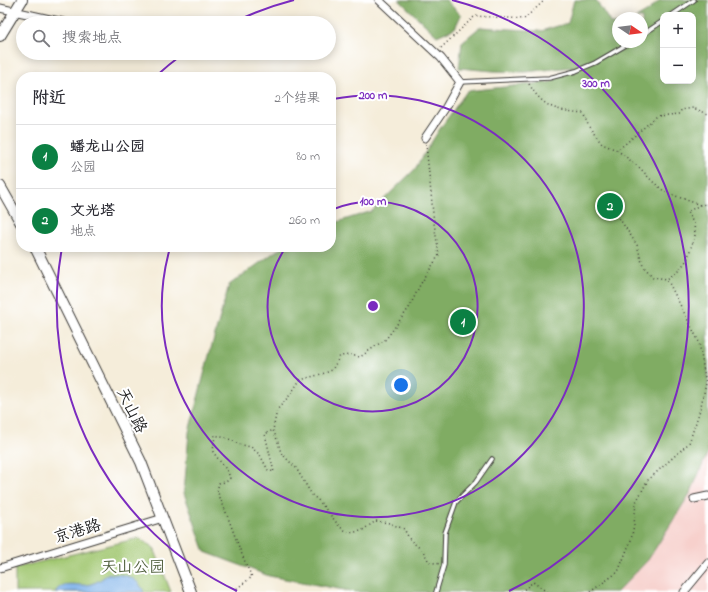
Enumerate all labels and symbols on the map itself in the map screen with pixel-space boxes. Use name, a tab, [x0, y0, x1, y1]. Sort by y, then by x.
north arrow	[612, 12, 648, 48]
text: 300 m	[581, 75, 611, 93]
text: 200 m	[358, 87, 388, 105]
pin: 2	[597, 191, 623, 221]
text: 100 m	[360, 193, 387, 211]
centre of rings	[366, 299, 380, 313]
pin: 1	[450, 307, 476, 337]
your location	[391, 375, 411, 395]
street label: 天山路	[110, 384, 153, 438]
street label: 京港路	[51, 513, 104, 550]
park label: 天山公园	[101, 556, 165, 580]

